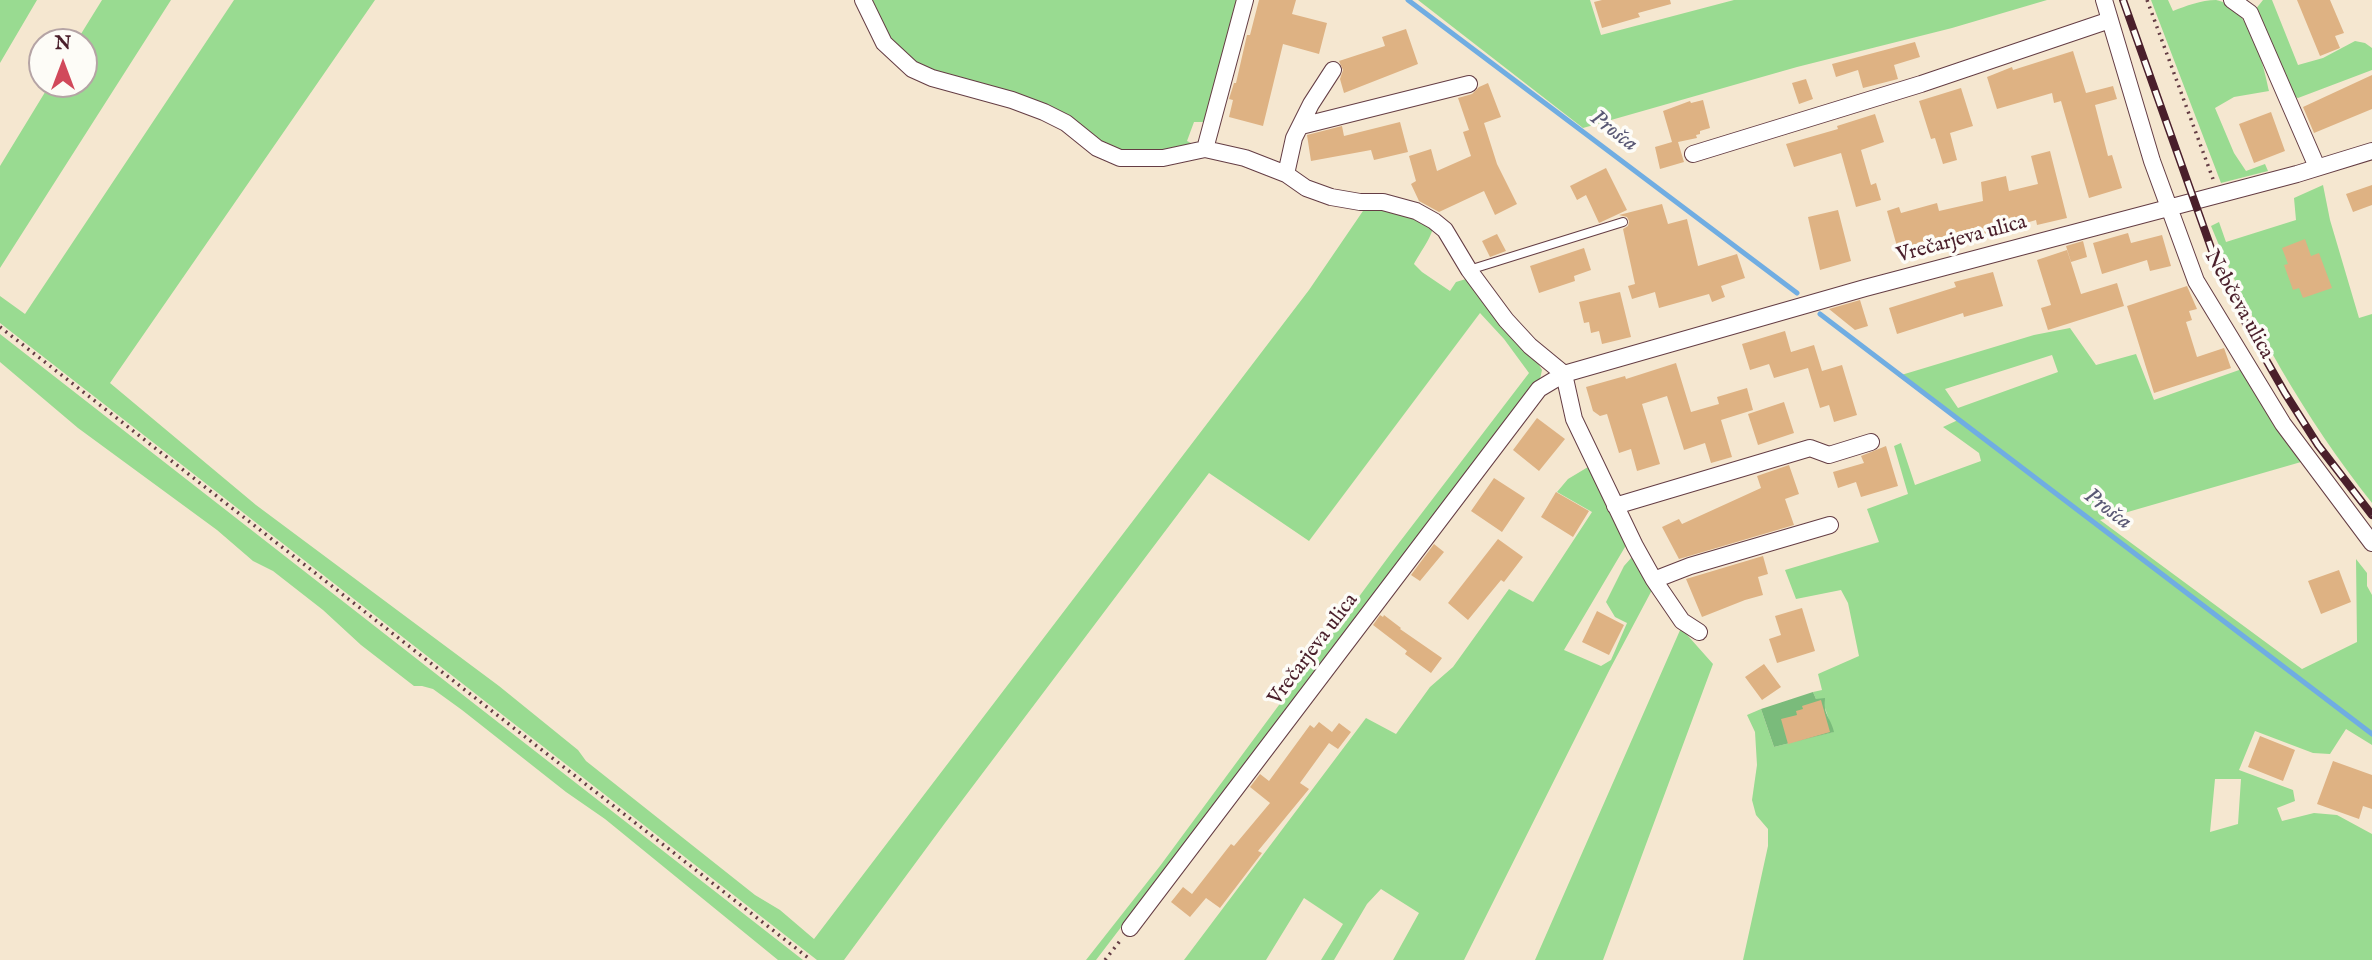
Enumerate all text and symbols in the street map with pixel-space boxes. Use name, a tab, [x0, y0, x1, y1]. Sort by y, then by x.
north arrow	[28, 28, 98, 98]
text: N	[55, 32, 71, 56]
water label: Prošca	[1584, 105, 1642, 159]
street label: Vrečarjeva ulica	[1894, 211, 2030, 269]
street label: Nebčeva ulica	[2198, 246, 2278, 364]
water label: Prošca	[2078, 483, 2136, 537]
street label: Vrečarjeva ulica	[1264, 589, 1364, 711]

